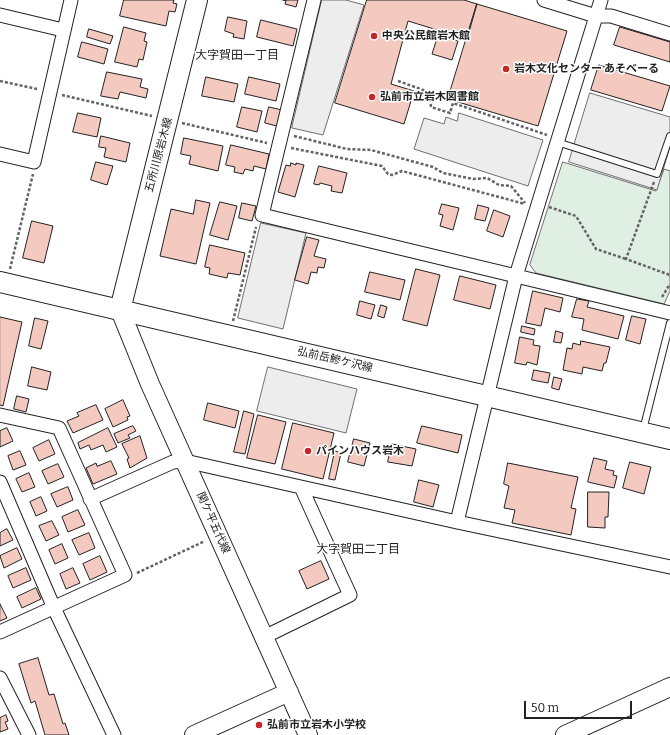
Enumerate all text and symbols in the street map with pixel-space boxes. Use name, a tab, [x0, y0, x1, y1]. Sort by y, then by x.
place label: 中央公民館岩木館	[382, 29, 470, 43]
marker: 中央公民館岩木館	[369, 31, 379, 41]
district label: 大字賀田一丁目	[195, 49, 279, 63]
place label: 岩木文化センター あそべーる	[514, 62, 659, 76]
marker: 岩木文化センター あそべーる	[501, 64, 511, 74]
place label: 弘前市立岩木図書館	[380, 90, 479, 104]
marker: 弘前市立岩木図書館	[367, 92, 377, 102]
street label: 五所川原岩木線	[143, 116, 175, 194]
street label: 弘前岳鰺ケ沢線	[296, 345, 374, 375]
place label: パインハウス岩木	[316, 444, 404, 458]
marker: パインハウス岩木	[303, 446, 313, 456]
street label: 関ケ平五代線	[194, 490, 232, 556]
district label: 大字賀田二丁目	[316, 543, 400, 557]
scale bar	[526, 693, 634, 719]
text: 50 m	[531, 701, 559, 715]
place label: 弘前市立岩木小学校	[267, 718, 366, 732]
marker: 弘前市立岩木小学校	[254, 720, 264, 730]

